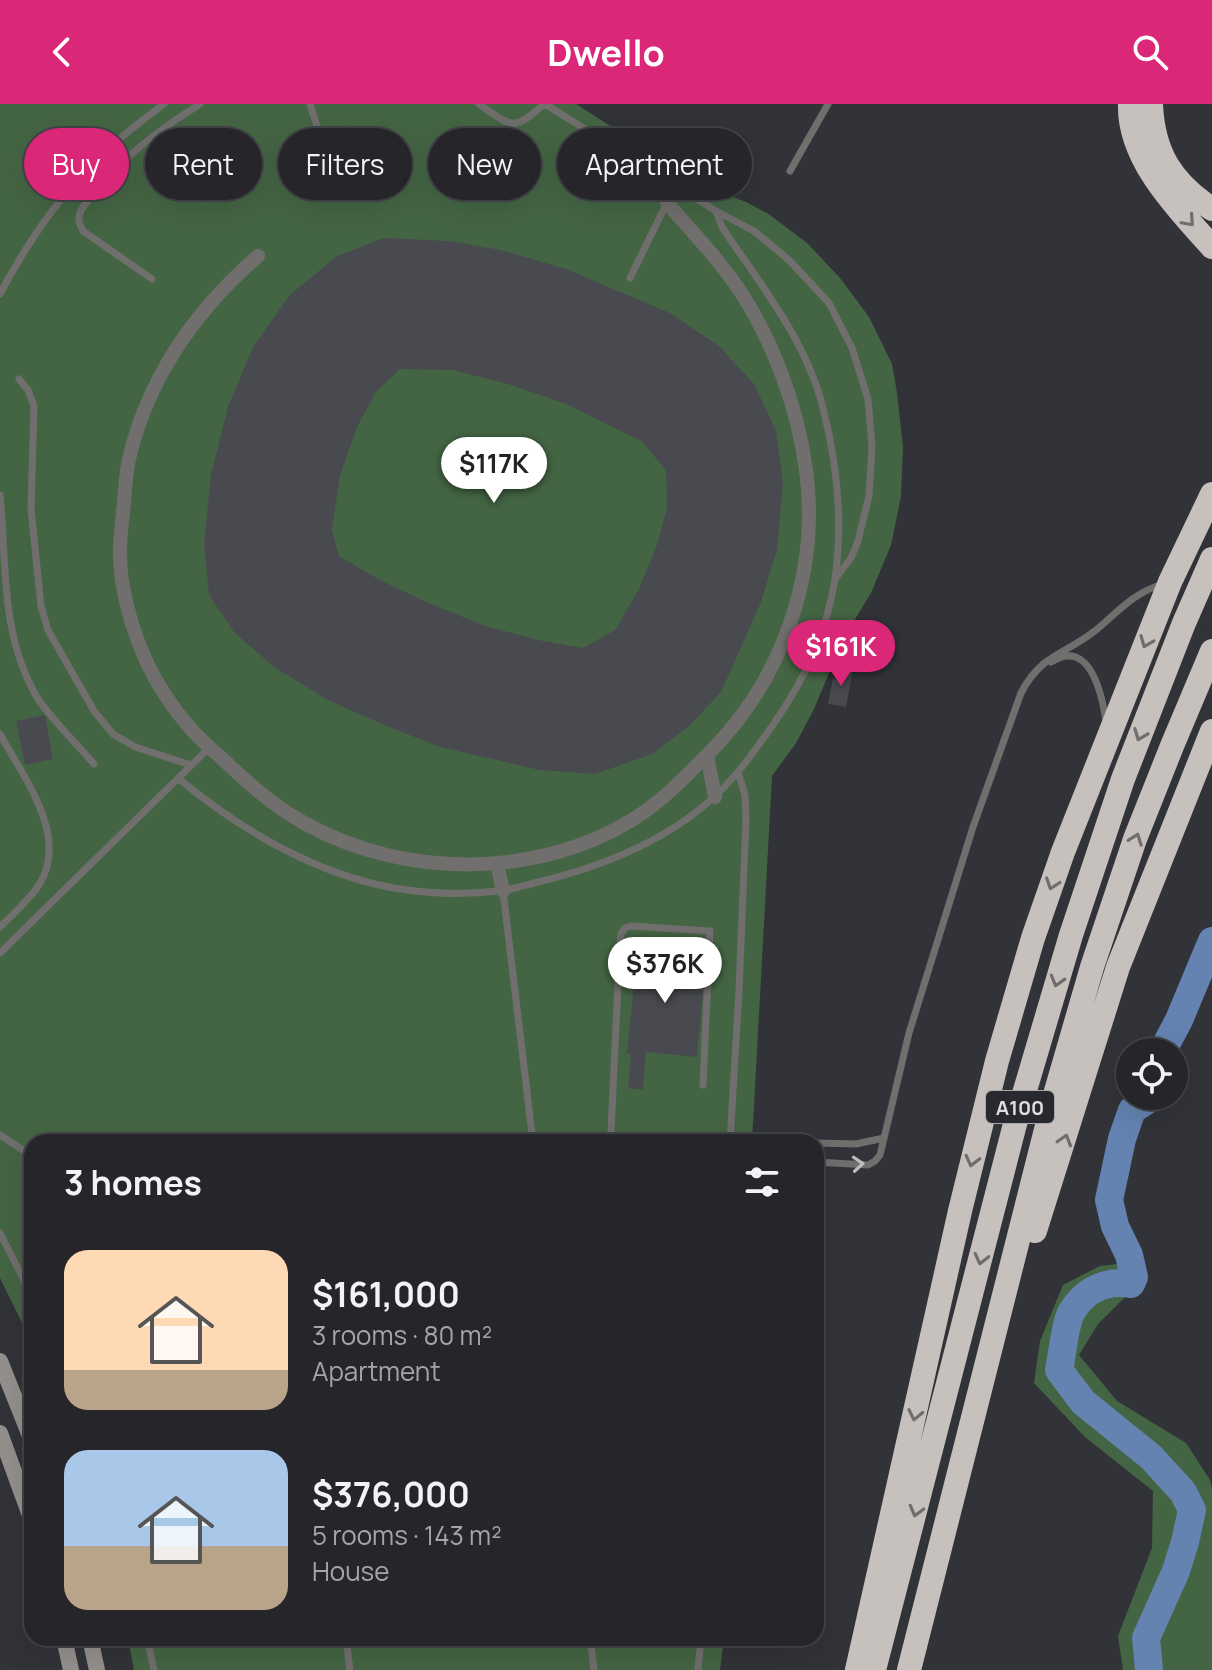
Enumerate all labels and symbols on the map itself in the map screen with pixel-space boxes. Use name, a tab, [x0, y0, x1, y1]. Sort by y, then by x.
one-way arrow	[1179, 211, 1193, 226]
pin: $117K	[438, 437, 550, 505]
pin: $161K	[785, 620, 897, 688]
one-way arrow	[1140, 634, 1156, 648]
one-way arrow	[1133, 727, 1150, 741]
one-way arrow	[1126, 833, 1143, 847]
one-way arrow	[1045, 877, 1062, 891]
pin: $376K	[609, 937, 721, 1005]
one-way arrow	[1050, 974, 1066, 988]
road number: A100	[986, 1091, 1054, 1123]
one-way arrow	[1056, 1134, 1072, 1147]
one-way arrow	[965, 1154, 982, 1167]
one-way arrow	[852, 1156, 865, 1173]
one-way arrow	[973, 1252, 990, 1265]
one-way arrow	[907, 1407, 924, 1421]
one-way arrow	[909, 1503, 925, 1517]

